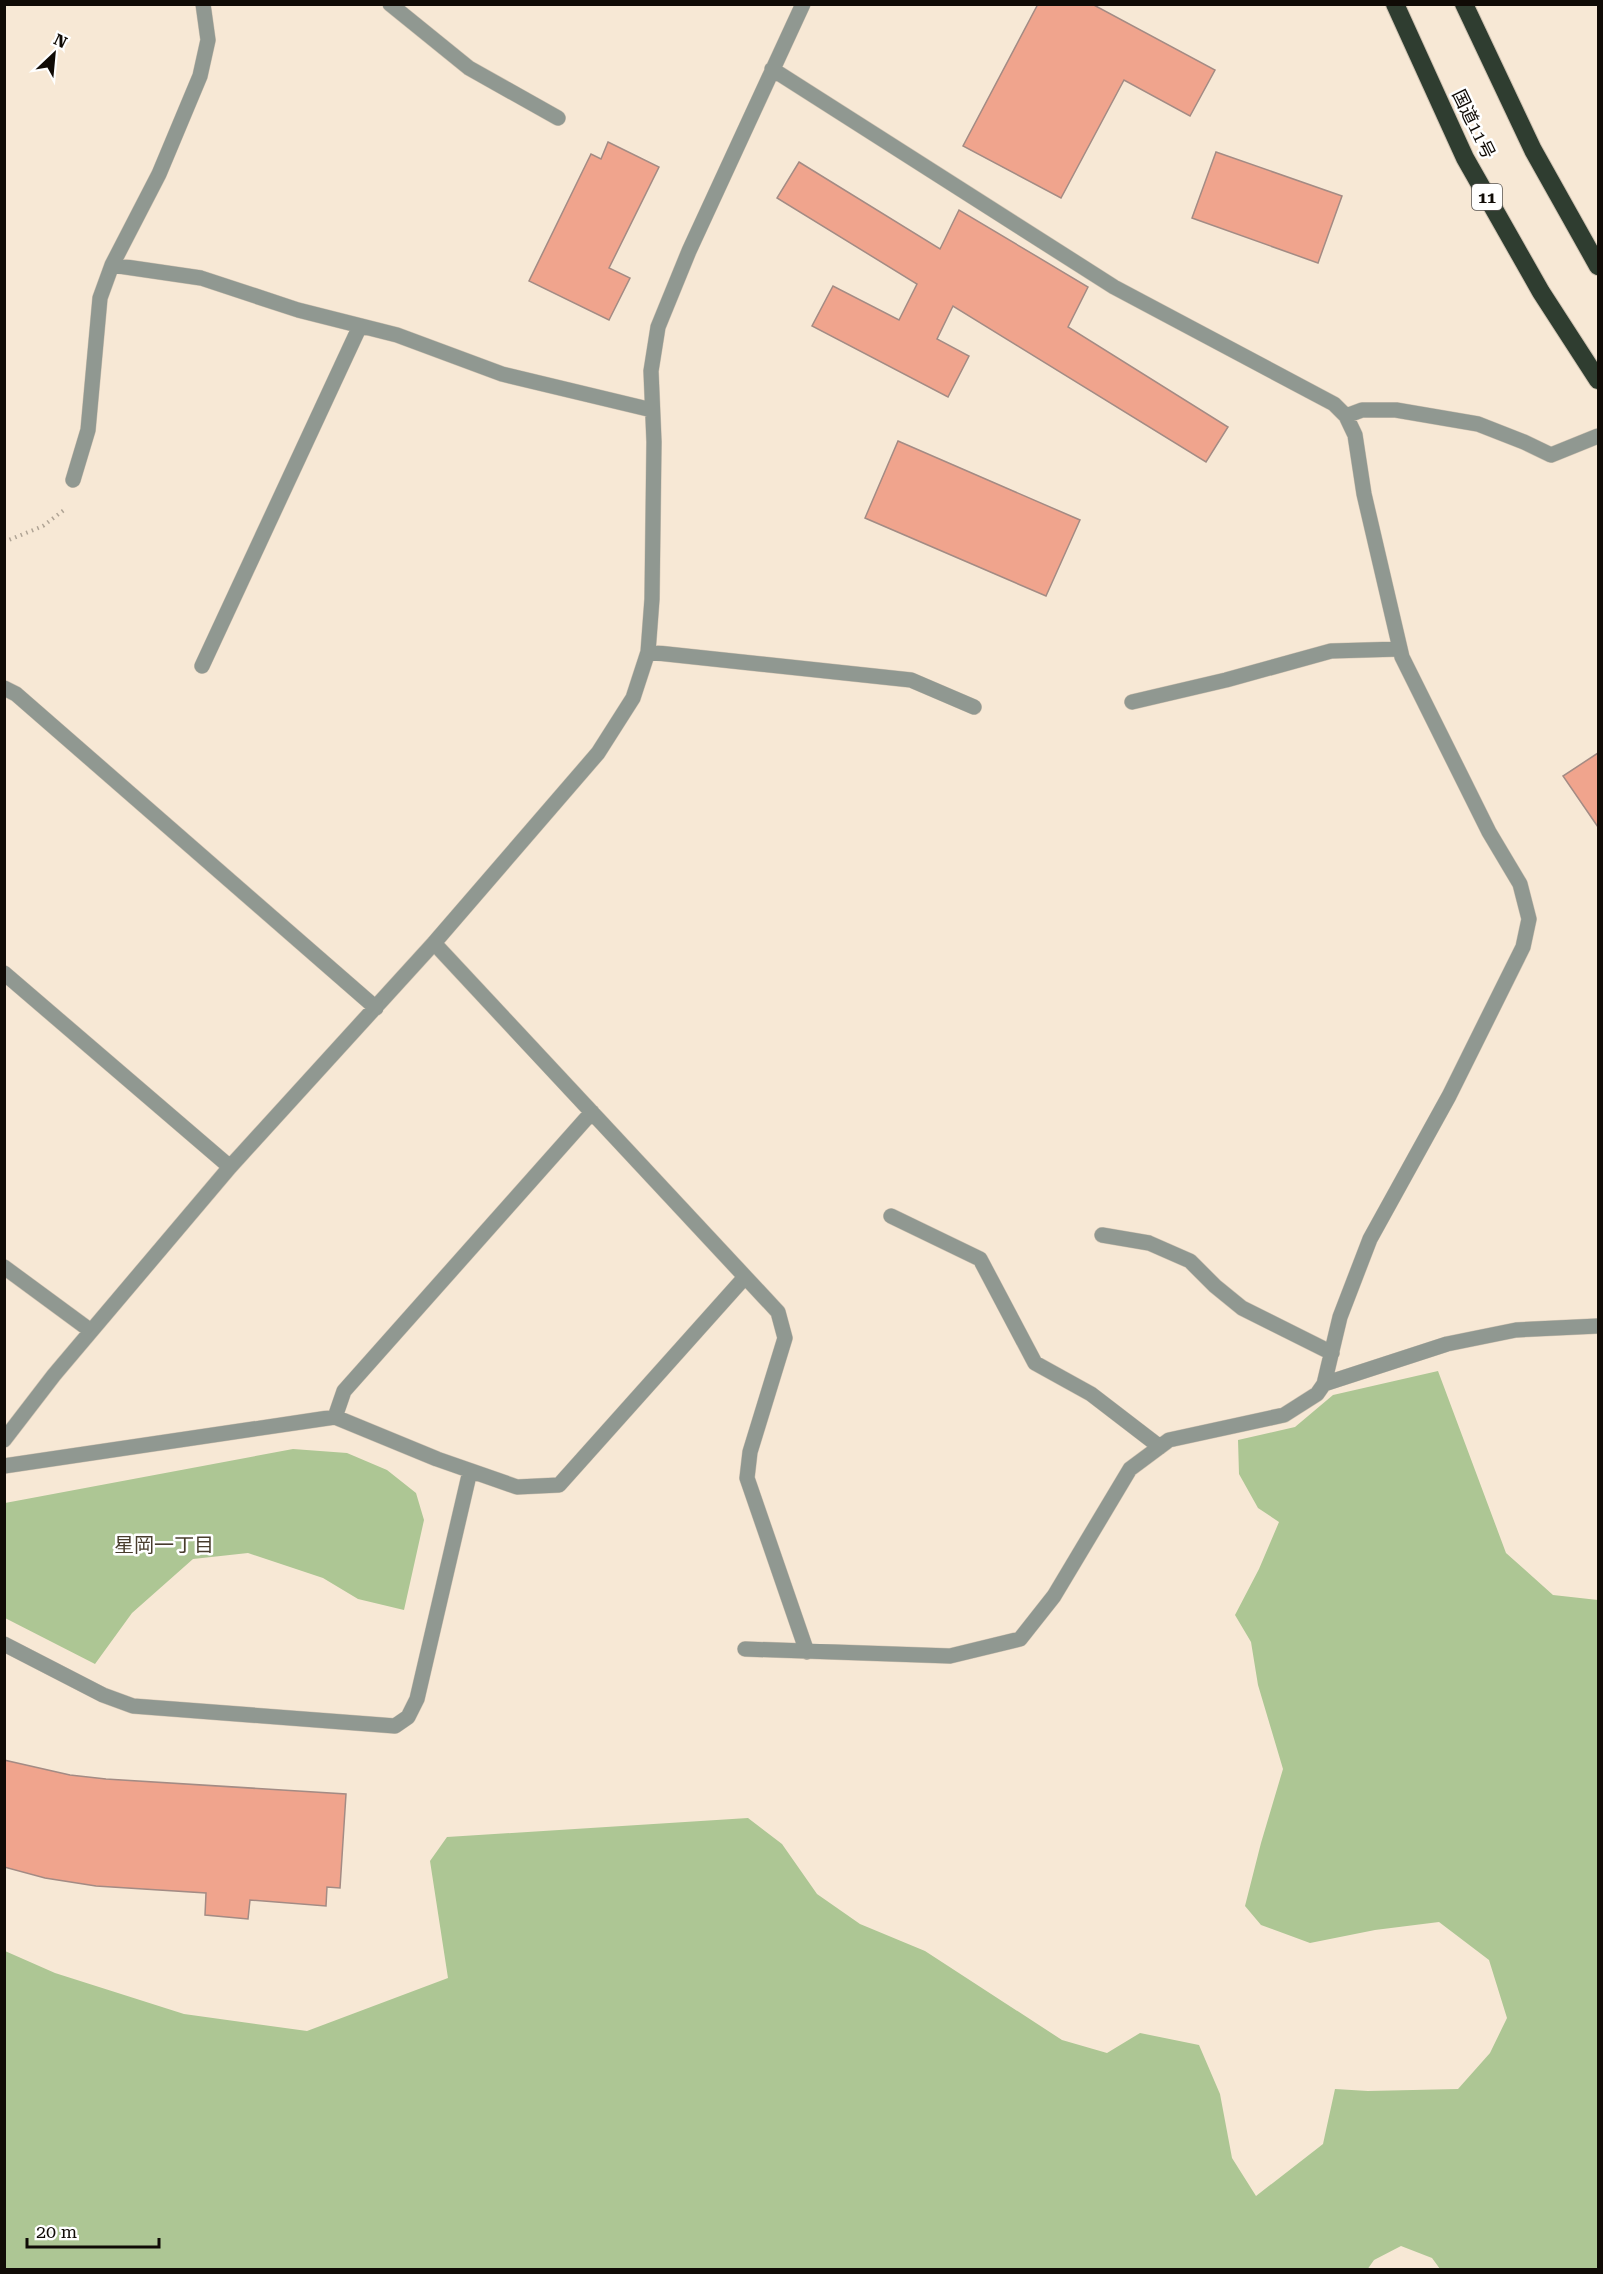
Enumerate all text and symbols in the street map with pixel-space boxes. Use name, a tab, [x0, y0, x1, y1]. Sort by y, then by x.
north arrow	[24, 24, 84, 84]
text: N	[51, 30, 70, 52]
street label: 国道11号	[1448, 86, 1500, 162]
road number: 11	[1472, 184, 1502, 210]
district label: 星岡一丁目	[114, 1533, 214, 1557]
scale bar	[27, 2211, 159, 2249]
text: 20 m	[36, 2221, 77, 2242]

